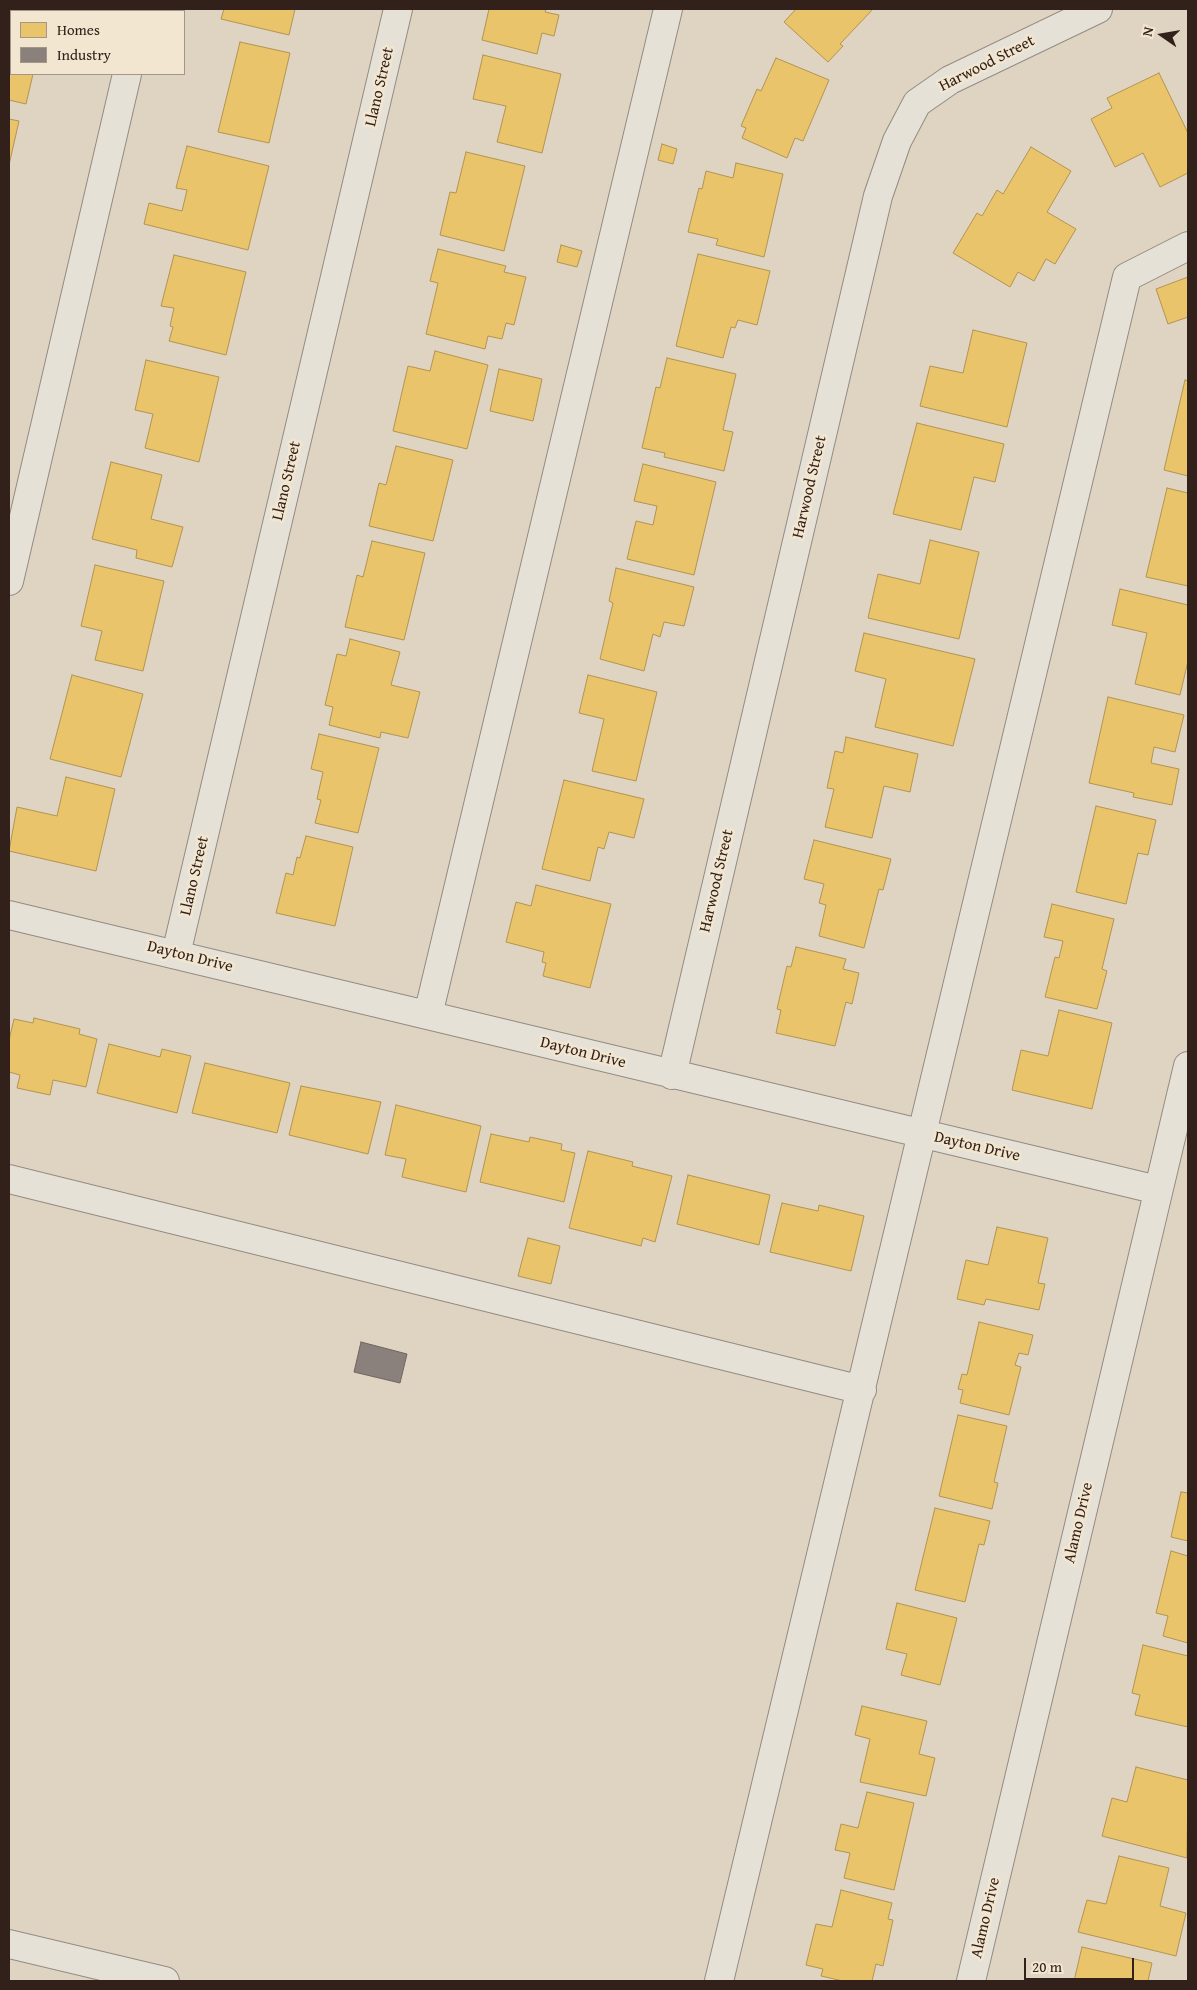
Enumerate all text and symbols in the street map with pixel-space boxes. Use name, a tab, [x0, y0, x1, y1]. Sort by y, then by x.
legend	[10, 10, 185, 75]
north arrow	[1137, 10, 1187, 60]
text: Homes	[57, 19, 100, 40]
text: N	[1137, 25, 1158, 38]
street label: Harwood Street	[936, 32, 1038, 96]
text: Industry	[57, 44, 111, 65]
street label: Llano Street	[362, 45, 398, 129]
street label: Harwood Street	[789, 434, 831, 540]
street label: Llano Street	[269, 439, 305, 523]
street label: Harwood Street	[696, 828, 738, 934]
street label: Llano Street	[177, 834, 213, 918]
street label: Dayton Drive	[145, 937, 235, 977]
street label: Dayton Drive	[538, 1033, 628, 1073]
street label: Dayton Drive	[932, 1128, 1022, 1166]
street label: Alamo Drive	[1060, 1481, 1098, 1565]
street label: Alamo Drive	[967, 1876, 1005, 1960]
scale bar	[1027, 1948, 1137, 1980]
text: 20 m	[1032, 1956, 1062, 1977]

